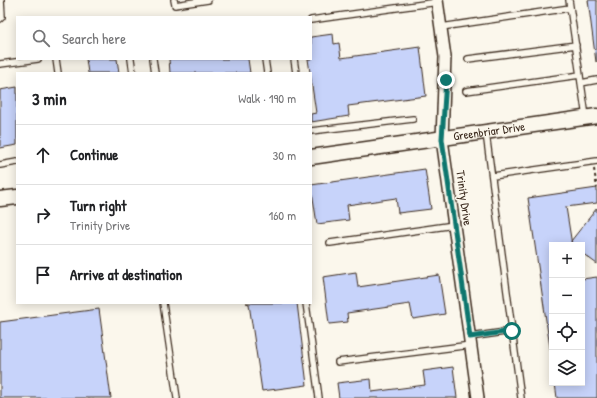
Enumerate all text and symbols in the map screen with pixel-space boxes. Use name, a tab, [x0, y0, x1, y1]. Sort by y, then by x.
search box	[16, 16, 312, 60]
icon: search	[30, 27, 52, 49]
text: Search here	[62, 28, 126, 49]
route end	[437, 71, 455, 89]
text: 3 min	[32, 87, 67, 110]
text: Walk · 190 m	[238, 89, 296, 107]
street label: Greenbriar Drive	[452, 117, 526, 145]
icon: ahead	[32, 144, 54, 166]
text: Continue	[70, 144, 118, 165]
text: 30 m	[273, 146, 296, 164]
street label: Trinity Drive	[452, 169, 477, 227]
text: Turn right	[70, 195, 126, 216]
icon: right	[32, 204, 54, 226]
text: 160 m	[268, 206, 296, 224]
text: Trinity Drive	[70, 216, 130, 234]
map controls	[549, 242, 585, 386]
button: +	[549, 242, 585, 278]
icon: arrive	[32, 264, 54, 286]
text: Arrive at destination	[70, 264, 182, 285]
button: −	[549, 278, 585, 314]
button: locate	[549, 314, 585, 350]
route start	[503, 322, 521, 340]
button: layers	[549, 350, 585, 386]

